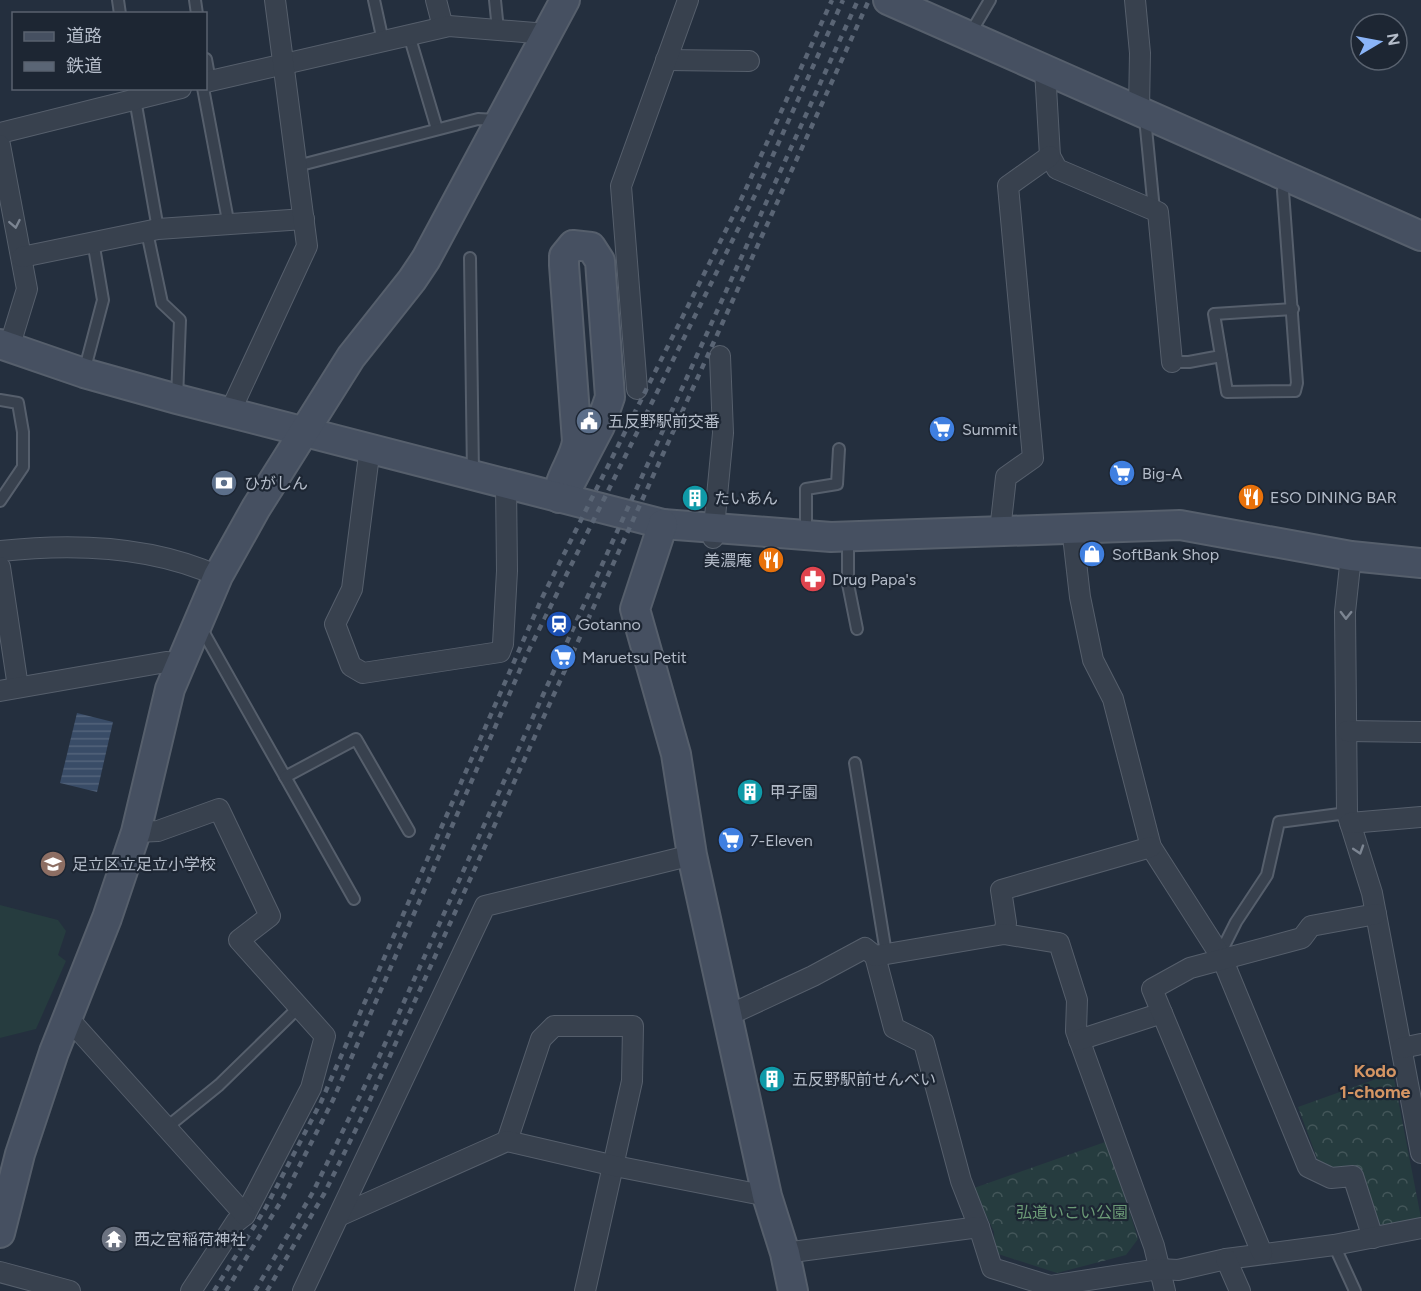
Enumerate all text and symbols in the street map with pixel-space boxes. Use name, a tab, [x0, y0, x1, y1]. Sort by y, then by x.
legend	[12, 12, 207, 90]
north arrow	[1349, 12, 1409, 72]
text: 道路	[66, 25, 102, 47]
text: N	[1383, 32, 1404, 47]
text: 鉄道	[66, 55, 102, 77]
one-way arrow	[8, 218, 21, 228]
public building icon: 五反野駅前交番	[574, 406, 604, 436]
place label: 五反野駅前交番	[608, 412, 720, 431]
supermarket icon: Summit	[927, 414, 957, 444]
place label: Summit	[962, 420, 1018, 439]
supermarket icon: Big-A	[1107, 458, 1137, 488]
place label: Big-A	[1142, 464, 1183, 483]
bank icon: ひがしん	[209, 468, 239, 498]
place label: ひがしん	[244, 474, 308, 493]
restaurant icon: ESO DINING BAR	[1236, 482, 1266, 512]
building icon: たいあん	[680, 483, 710, 513]
place label: ESO DINING BAR	[1270, 488, 1397, 507]
place label: たいあん	[714, 489, 778, 508]
shop icon: SoftBank Shop	[1077, 539, 1107, 569]
restaurant icon: 美濃庵	[756, 545, 786, 575]
place label: SoftBank Shop	[1112, 545, 1219, 564]
place label: 美濃庵	[704, 551, 752, 570]
pharmacy icon: Drug Papa's	[798, 564, 828, 594]
place label: Drug Papa's	[832, 570, 916, 589]
station icon: Gotanno	[544, 609, 574, 639]
one-way arrow	[1339, 610, 1352, 619]
place label: Gotanno	[578, 615, 641, 634]
supermarket icon: Maruetsu Petit	[548, 642, 578, 672]
place label: Maruetsu Petit	[582, 648, 687, 667]
building icon: 甲子園	[735, 777, 765, 807]
place label: 甲子園	[770, 783, 818, 802]
supermarket icon: 7-Eleven	[716, 825, 746, 855]
place label: 7-Eleven	[750, 831, 813, 850]
one-way arrow	[1351, 844, 1364, 855]
school or university icon: 足立区立足立小学校	[38, 849, 68, 879]
place label: 足立区立足立小学校	[72, 855, 216, 874]
district label: Kodo 1-chome	[1339, 1060, 1411, 1103]
building icon: 五反野駅前せんべい	[757, 1064, 787, 1094]
place label: 五反野駅前せんべい	[792, 1070, 936, 1089]
park label: 弘道いこい公園	[1016, 1203, 1128, 1222]
temple icon: 西之宮稲荷神社	[99, 1224, 129, 1254]
place label: 西之宮稲荷神社	[134, 1230, 246, 1249]

